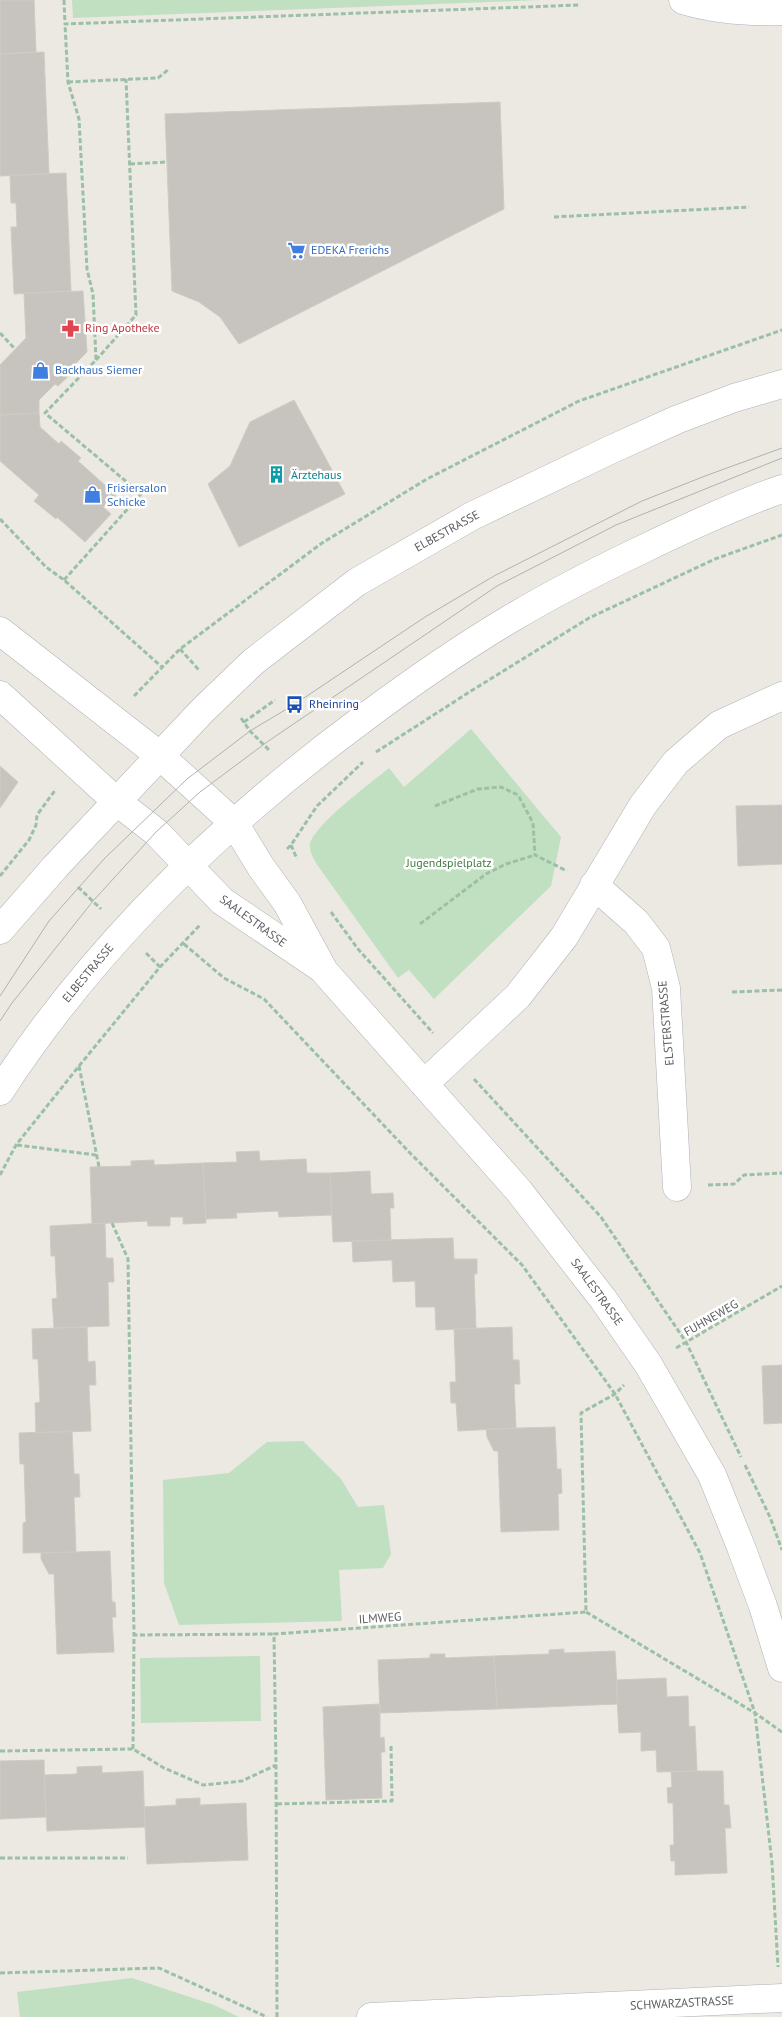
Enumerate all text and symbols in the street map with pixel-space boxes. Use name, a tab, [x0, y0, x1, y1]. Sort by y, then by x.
supermarket icon: EDEKA Frerichs	[287, 240, 307, 260]
place label: EDEKA Frerichs	[311, 242, 389, 257]
pharmacy icon: Ring Apotheke	[61, 318, 81, 338]
place label: Ring Apotheke	[85, 320, 160, 335]
shop icon: Backhaus Siemer	[31, 360, 51, 380]
place label: Backhaus Siemer	[55, 362, 142, 377]
building icon: Ärztehaus	[267, 465, 287, 485]
place label: Ärztehaus	[291, 467, 342, 482]
place label: Frisiersalon Schicke	[107, 480, 166, 509]
shop icon: Frisiersalon Schicke	[83, 485, 103, 505]
street label: ELBESTRASSE	[412, 507, 482, 555]
bus stop icon: Rheinring	[285, 694, 305, 714]
place label: Rheinring	[309, 696, 359, 711]
park label: Jugendspielplatz	[405, 855, 492, 870]
street label: SAALESTRASSE	[217, 891, 290, 950]
street label: ELBESTRASSE	[59, 940, 117, 1005]
street label: ELSTERSTRASSE	[654, 980, 677, 1066]
street label: SAALESTRASSE	[568, 1255, 627, 1328]
street label: FUHNEWEG	[681, 1296, 741, 1339]
street label: ILMWEG	[358, 1609, 402, 1626]
street label: SCHWARZASTRASSE	[630, 1992, 734, 2013]

